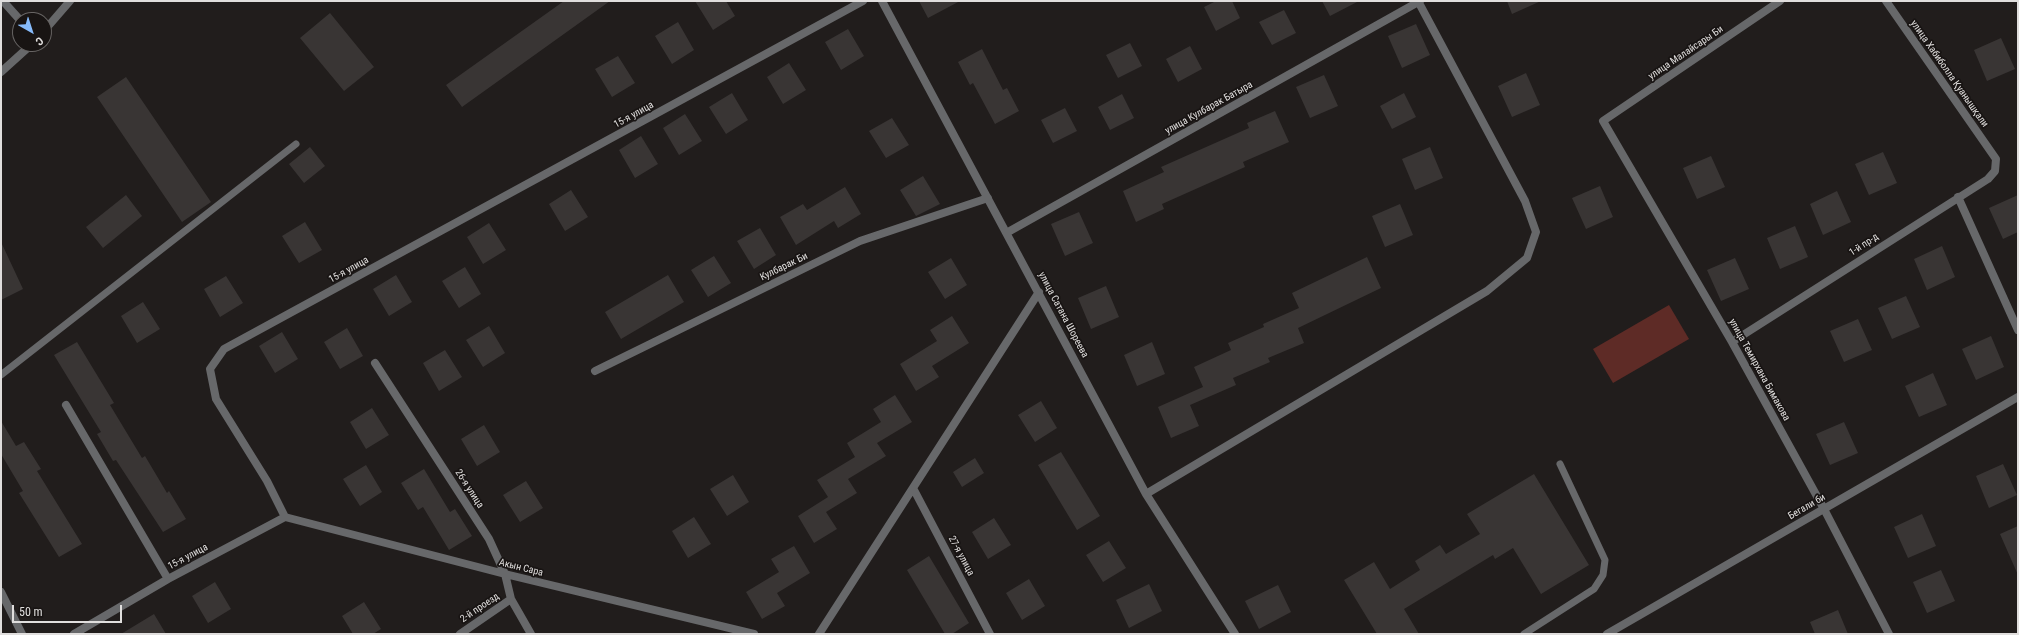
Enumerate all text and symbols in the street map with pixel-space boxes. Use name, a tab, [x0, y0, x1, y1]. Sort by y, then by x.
north arrow	[12, 12, 52, 52]
street label: улица Хабиболла Қуанышқали	[1907, 18, 1991, 130]
street label: улица Малайcары Би	[1646, 23, 1726, 83]
text: С	[33, 34, 46, 48]
street label: улица Кулбарак Батыра	[1163, 79, 1255, 137]
street label: 15-я улица	[612, 99, 656, 131]
street label: 1-й пр-д	[1847, 231, 1881, 259]
street label: Кулбарак Би	[758, 250, 810, 284]
street label: 15-я улица	[327, 254, 371, 286]
street label: улица Сатана Шореева	[1035, 270, 1091, 360]
street label: улица Темирхана Бимакова	[1726, 317, 1792, 423]
street label: 26-я улица	[452, 467, 486, 511]
street label: Бегали би	[1786, 492, 1828, 522]
street label: 27-я улица	[945, 534, 977, 578]
street label: 15-я улица	[166, 541, 210, 573]
street label: Акын Сара	[498, 557, 544, 579]
street label: 2-й проезд	[458, 591, 502, 625]
scale bar	[14, 597, 124, 623]
text: 50 m	[19, 605, 43, 619]

